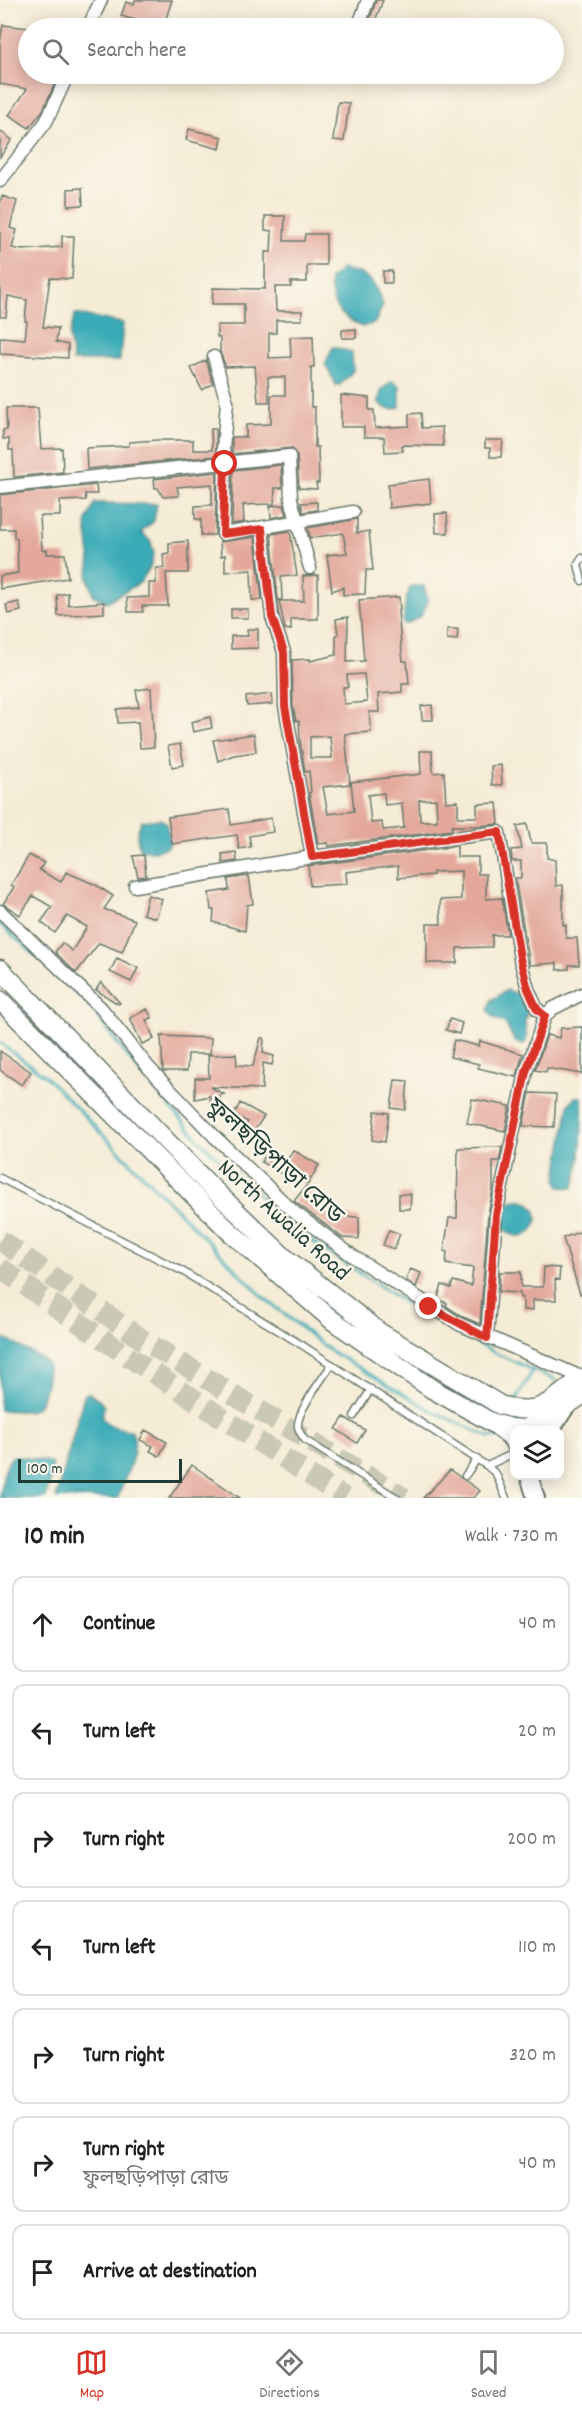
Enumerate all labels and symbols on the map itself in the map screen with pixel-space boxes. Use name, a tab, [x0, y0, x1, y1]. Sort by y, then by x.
route start	[211, 450, 237, 476]
street label: ফুলছড়িপাড়া রোড	[197, 1091, 351, 1234]
street label: North Awalia Road	[209, 1152, 357, 1290]
route end	[415, 1293, 441, 1319]
scale bar	[18, 1456, 182, 1484]

